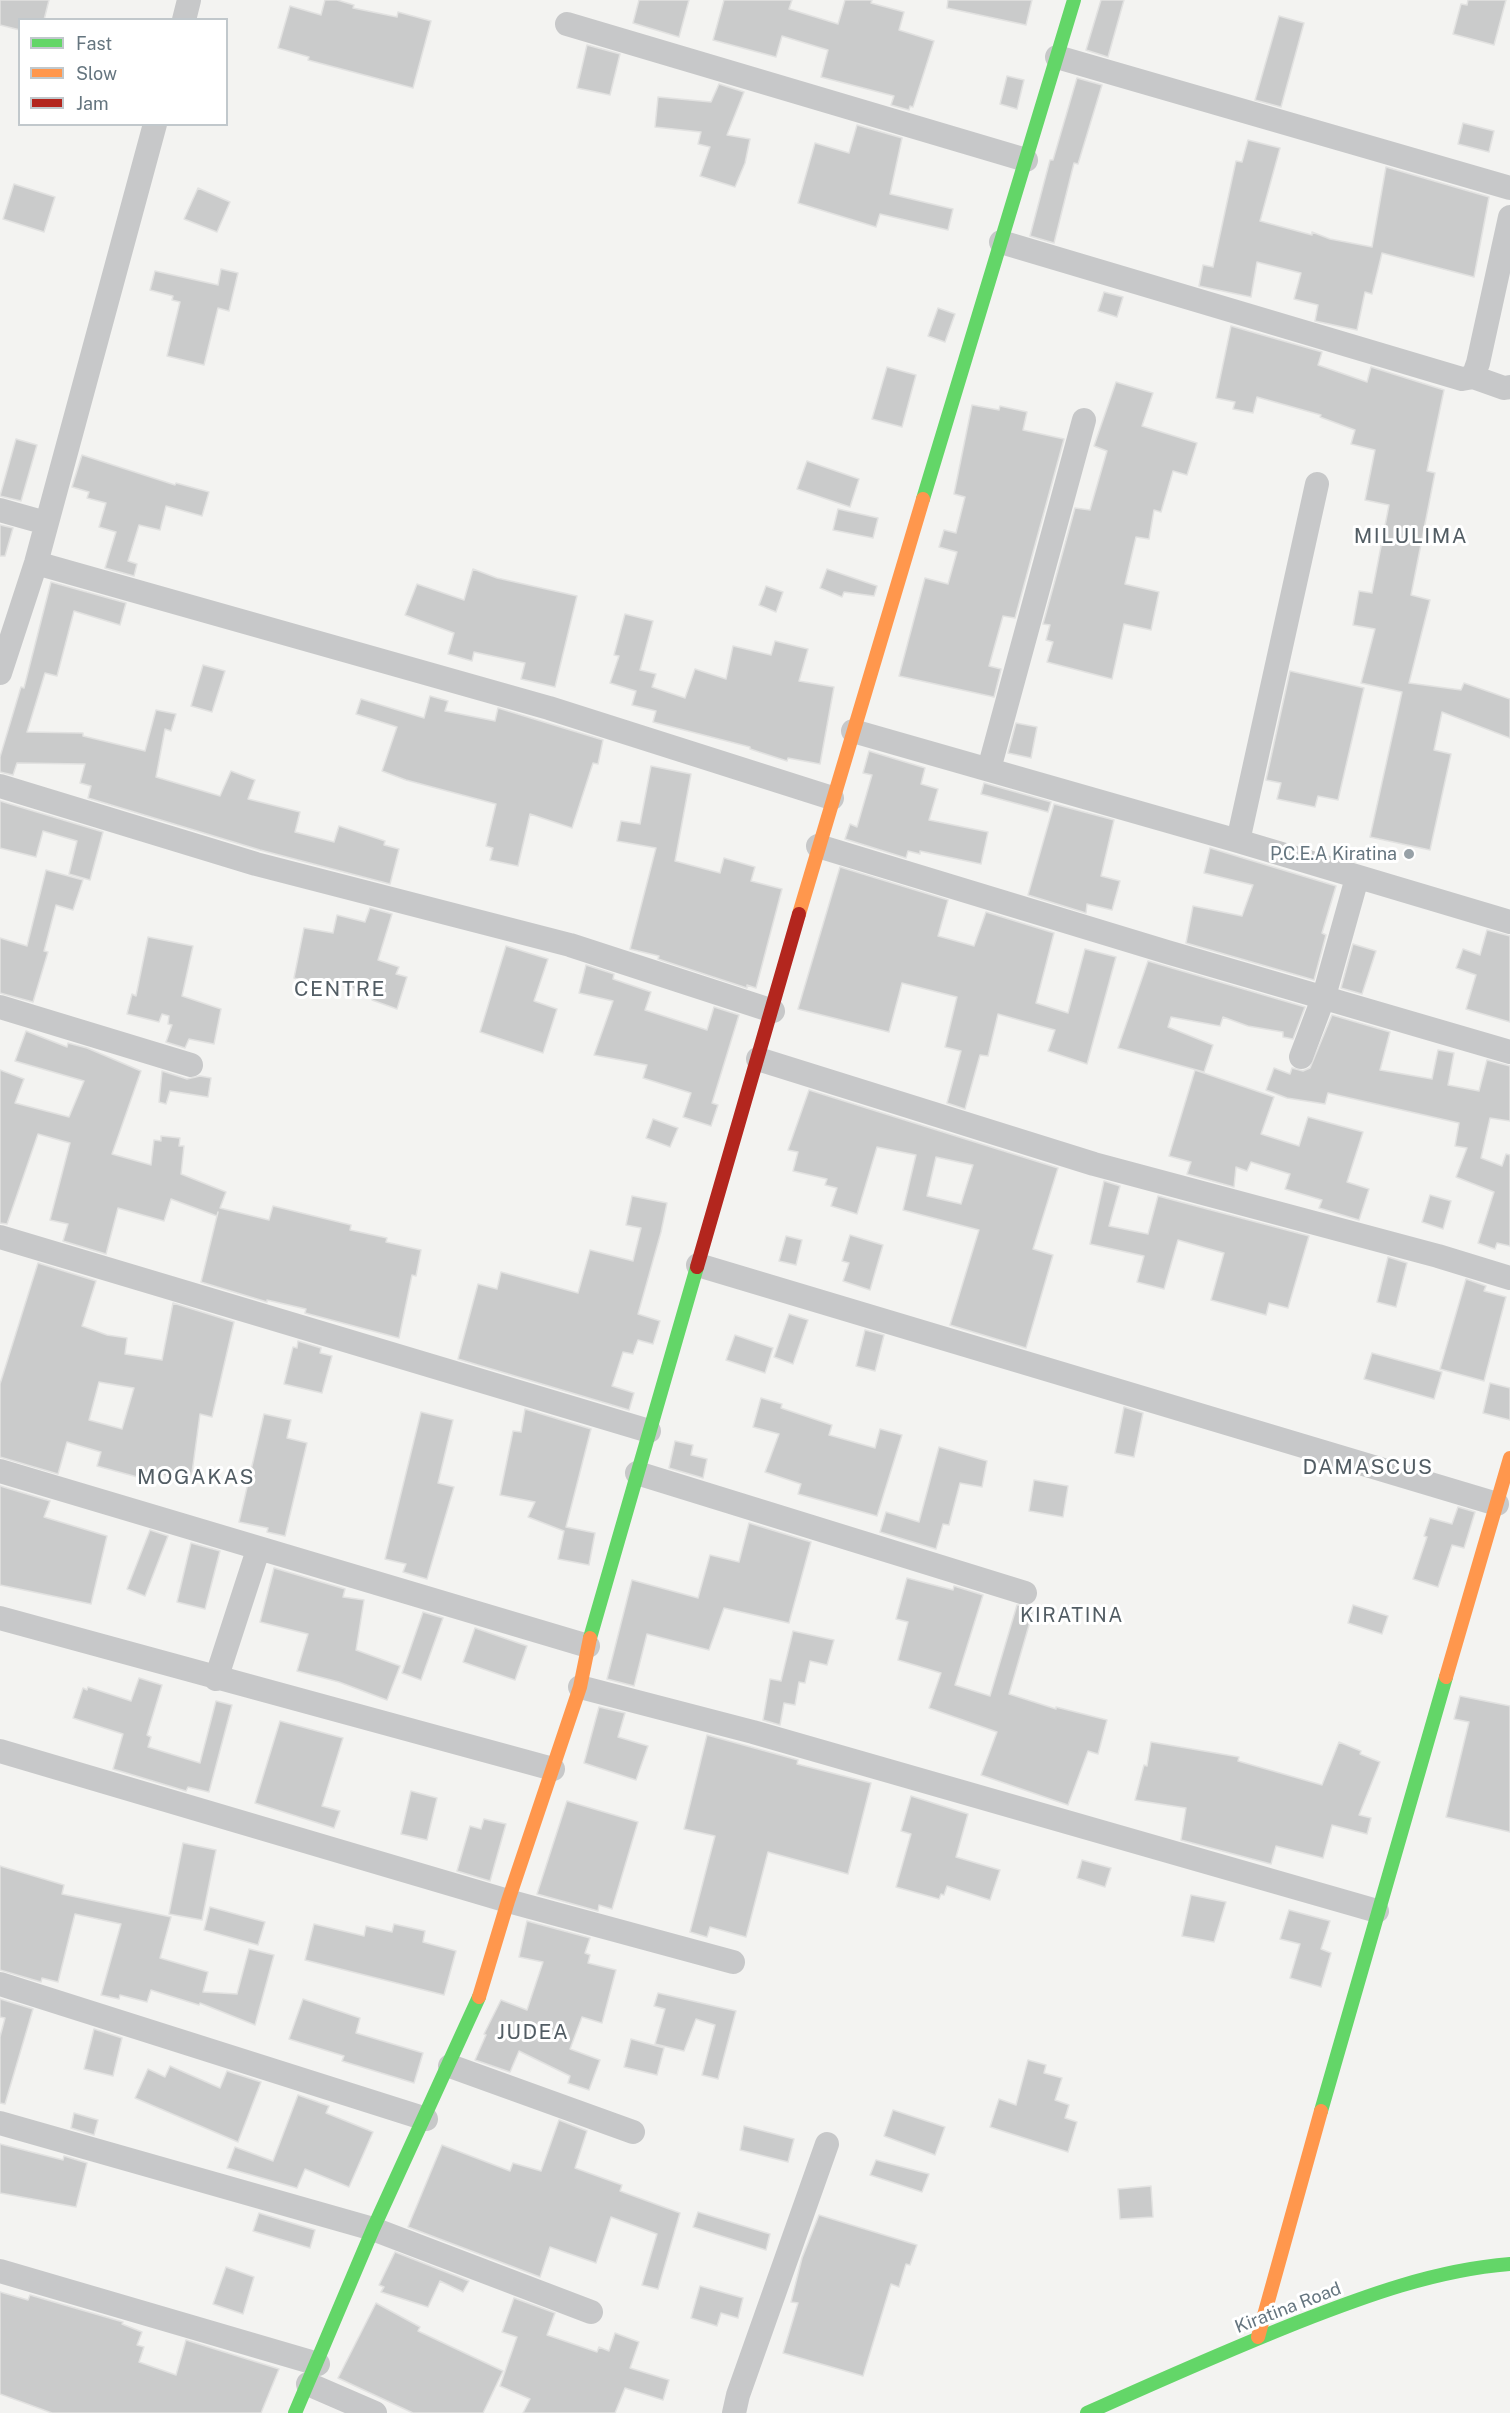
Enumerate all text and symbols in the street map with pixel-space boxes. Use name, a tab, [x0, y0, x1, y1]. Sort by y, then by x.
legend	[18, 18, 228, 126]
text: Fast	[76, 33, 112, 54]
text: Slow	[76, 63, 117, 84]
text: Jam	[76, 93, 109, 114]
district label: MILULIMA	[1354, 524, 1468, 550]
place label: P.C.E.A Kiratina	[1270, 843, 1397, 865]
marker: P.C.E.A Kiratina	[1402, 847, 1416, 861]
district label: CENTRE	[294, 977, 386, 1003]
district label: DAMASCUS	[1302, 1455, 1434, 1481]
district label: MOGAKAS	[137, 1465, 255, 1491]
district label: KIRATINA	[1020, 1604, 1124, 1628]
district label: JUDEA	[497, 2020, 569, 2046]
street label: Kiratina Road	[1232, 2278, 1344, 2338]

